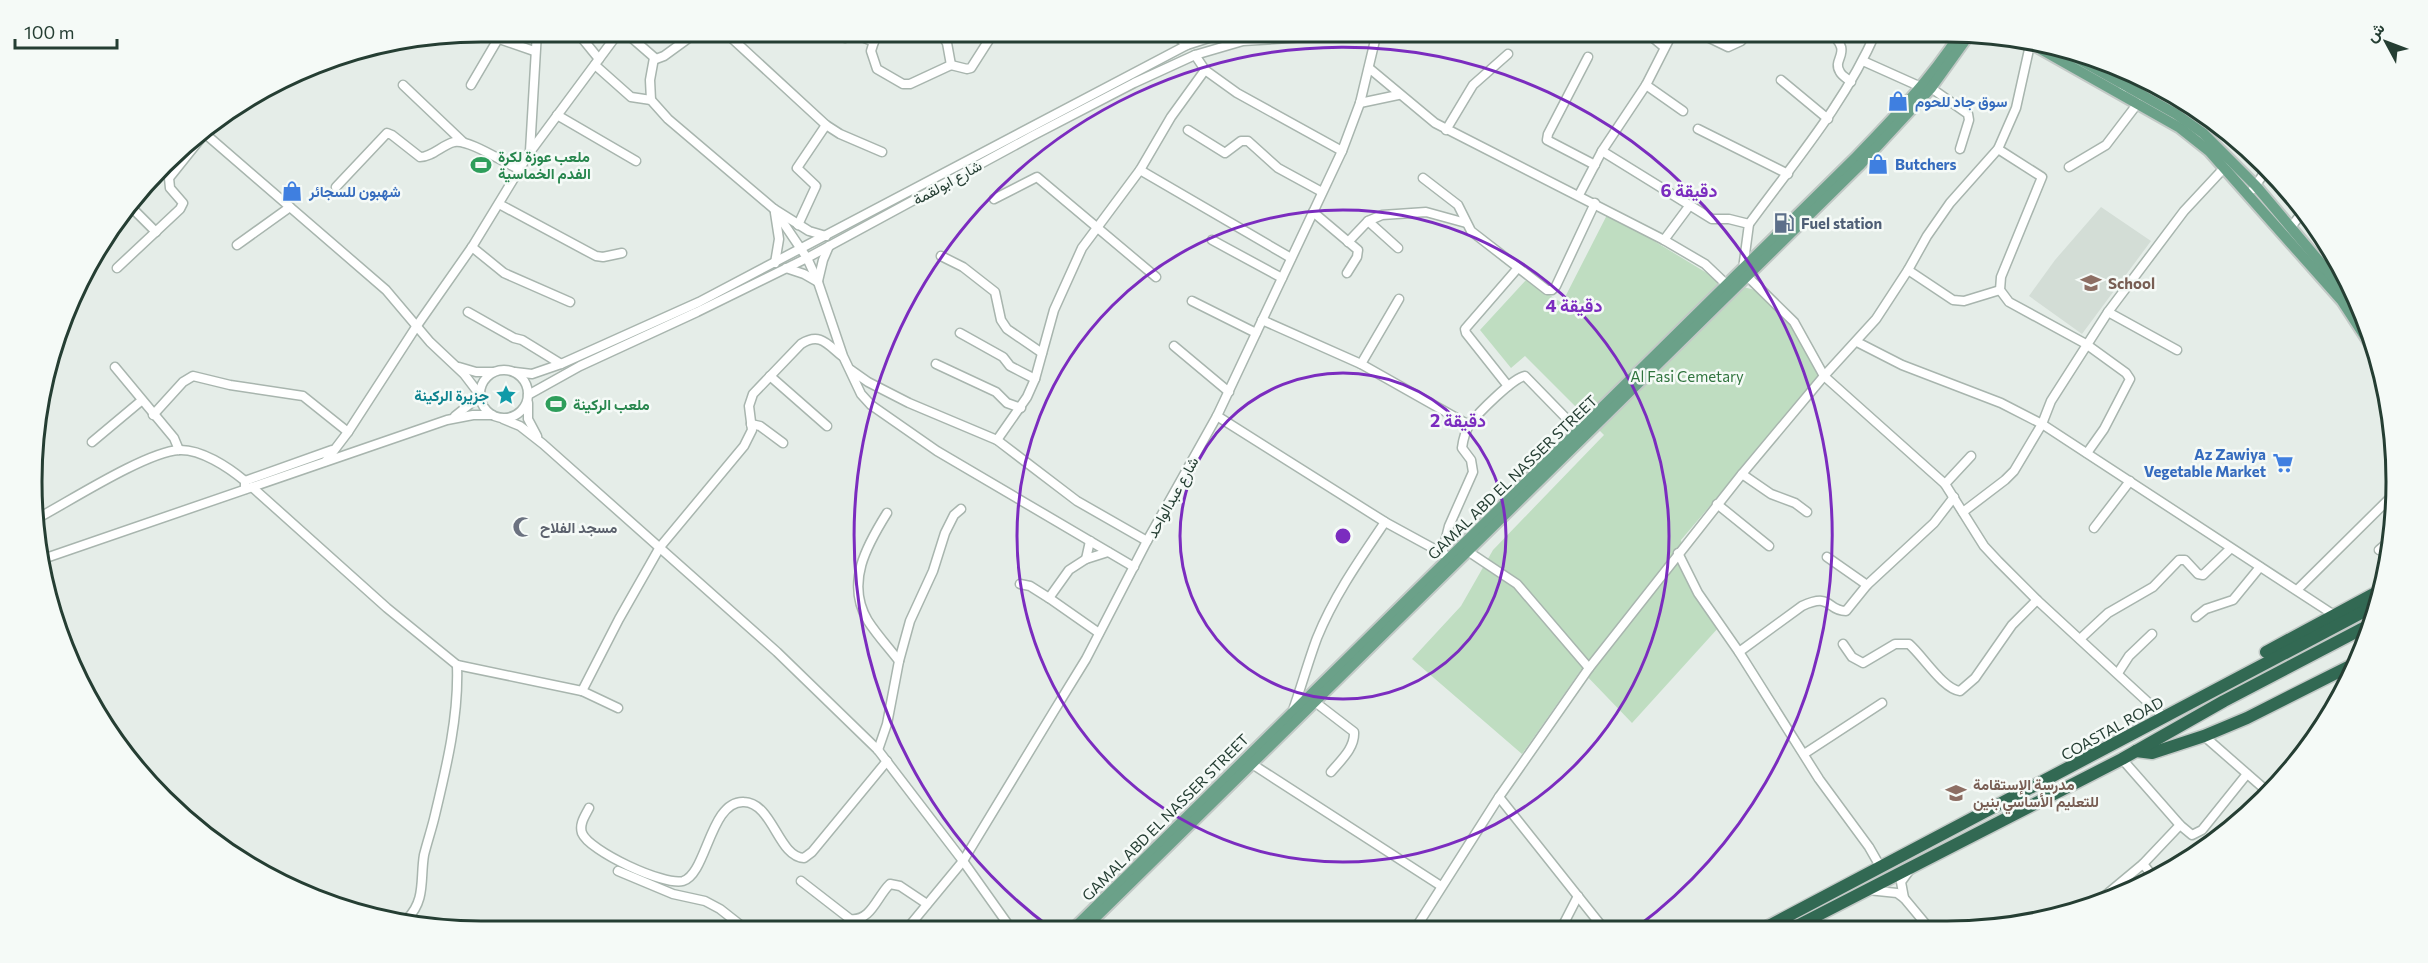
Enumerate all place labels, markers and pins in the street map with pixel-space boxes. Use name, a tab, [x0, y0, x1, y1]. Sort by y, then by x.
shop icon: سوق جاد للحوم	[1886, 89, 1910, 113]
place label: سوق جاد للحوم	[1915, 92, 2007, 112]
place label: ملعب عوزة لكرة الفدم الخماسية	[498, 147, 591, 184]
shop icon: Butchers	[1866, 152, 1890, 176]
sports icon: ملعب عوزة لكرة الفدم الخماسية	[469, 153, 493, 177]
place label: Butchers	[1895, 155, 1957, 173]
shop icon: شهبون للسجائر	[280, 179, 304, 203]
place label: شهبون للسجائر	[308, 182, 401, 201]
fuel station icon: Fuel station	[1772, 211, 1796, 235]
place label: Fuel station	[1801, 214, 1882, 232]
school or university icon: School	[2079, 271, 2103, 295]
place label: School	[2108, 274, 2155, 292]
place icon: جزيرة الركينة	[494, 383, 518, 407]
place label: جزيرة الركينة	[414, 386, 489, 405]
sports icon: ملعب الركينة	[544, 392, 568, 416]
place label: ملعب الركينة	[573, 395, 650, 414]
place label: Az Zawiya Vegetable Market	[2144, 445, 2266, 480]
supermarket icon: Az Zawiya Vegetable Market	[2271, 451, 2295, 475]
mosque icon: مسجد الفلاح	[511, 515, 535, 539]
place label: مسجد الفلاح	[540, 518, 617, 538]
centre of rings	[1333, 526, 1353, 546]
place label: مدرسة اﻹستقامة للتعليم اﻷساسي بنين	[1973, 775, 2099, 815]
school or university icon: مدرسة اﻹستقامة للتعليم اﻷساسي بنين	[1944, 781, 1968, 805]

